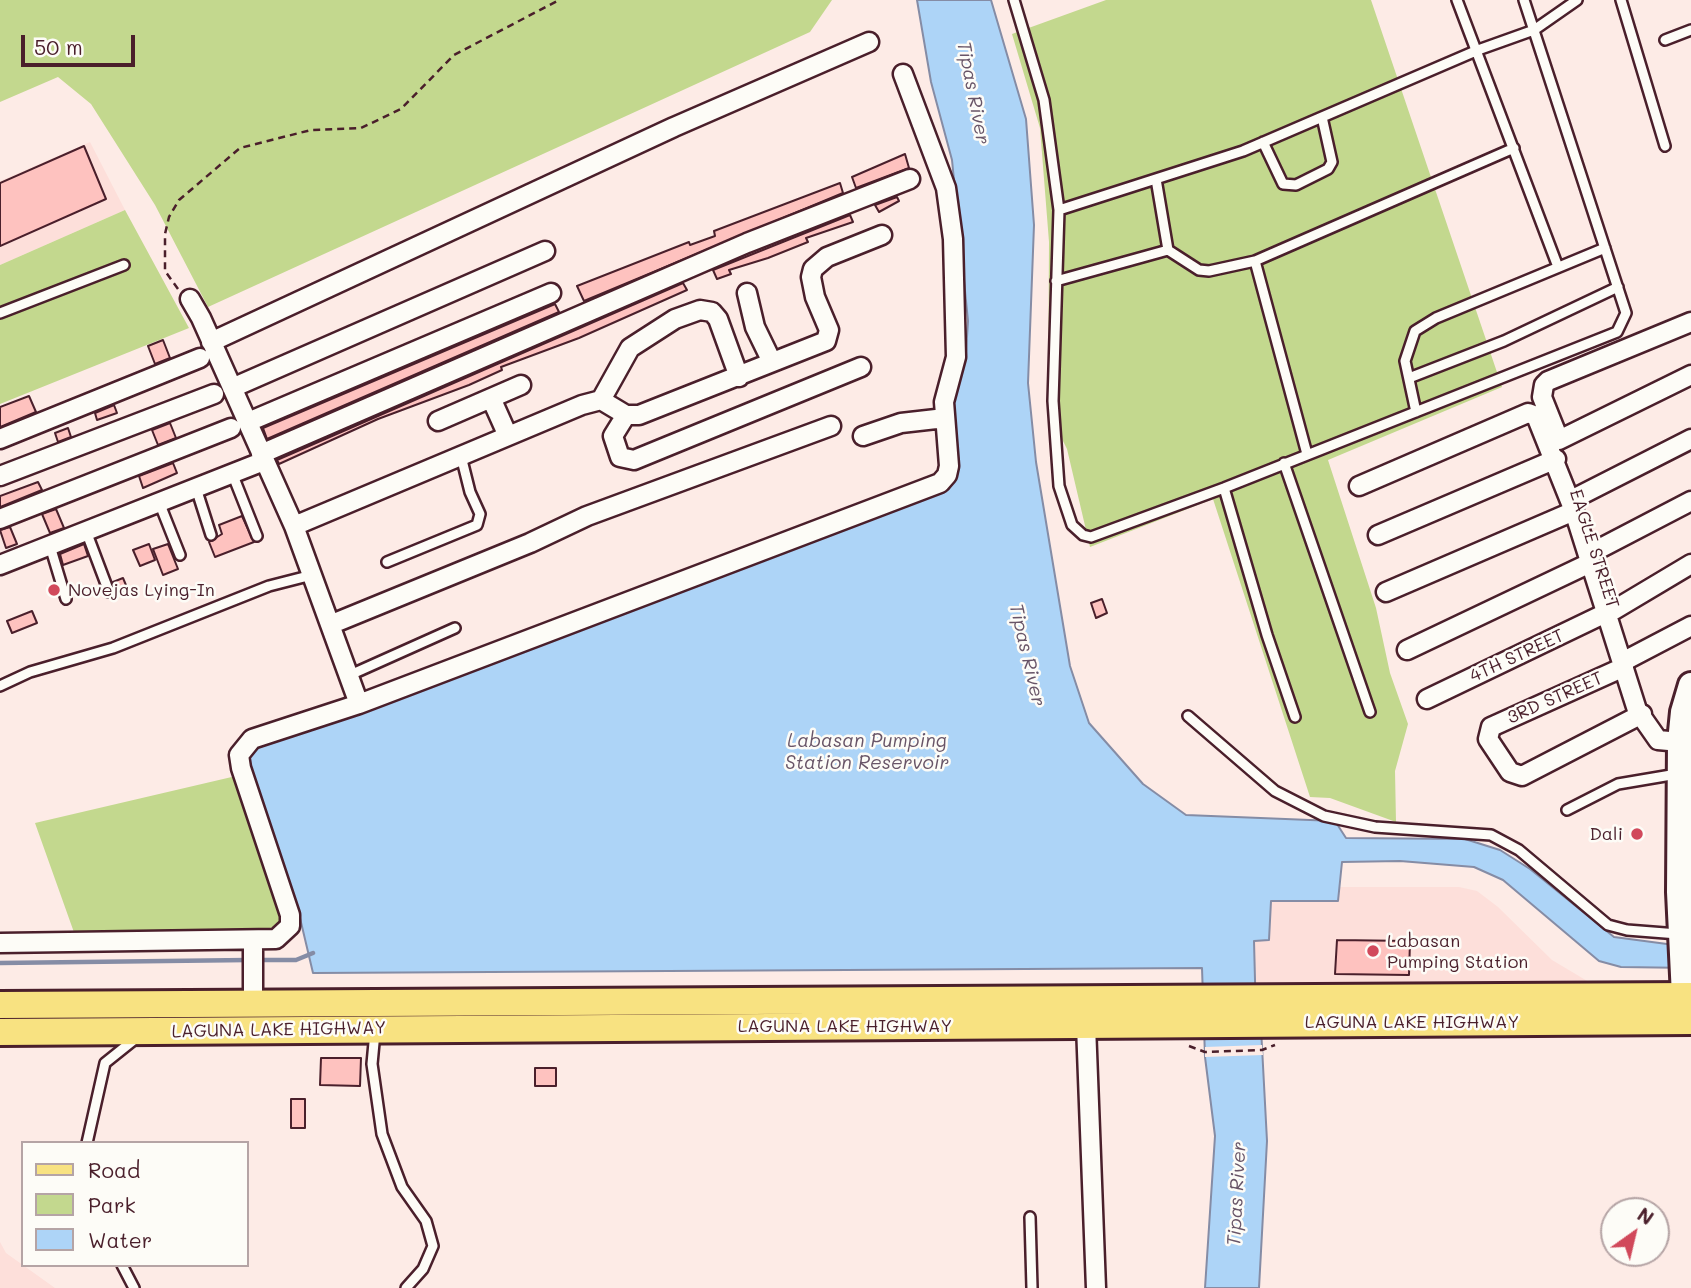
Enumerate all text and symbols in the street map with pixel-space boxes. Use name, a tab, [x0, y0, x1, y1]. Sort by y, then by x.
scale bar	[24, 21, 138, 65]
text: 50 m	[34, 33, 83, 60]
water label: Tipas River	[952, 39, 994, 147]
street label: EAGLE STREET	[1565, 487, 1623, 611]
place label: Novejas Lying-In	[68, 579, 215, 601]
marker: Novejas Lying-In	[46, 582, 62, 598]
water label: Tipas River	[1004, 601, 1050, 709]
street label: 4TH STREET	[1466, 625, 1568, 687]
street label: 3RD STREET	[1504, 667, 1606, 729]
water label: Labasan Pumping Station Reservoir	[785, 730, 949, 774]
place label: Dali	[1589, 823, 1623, 845]
marker: Dali	[1629, 826, 1645, 842]
place label: Labasan Pumping Station	[1387, 930, 1528, 972]
marker: Labasan Pumping Station	[1365, 943, 1381, 959]
street label: LAGUNA LAKE HIGHWAY	[1305, 1011, 1519, 1033]
street label: LAGUNA LAKE HIGHWAY	[738, 1015, 952, 1037]
street label: LAGUNA LAKE HIGHWAY	[172, 1017, 386, 1043]
legend	[21, 1141, 248, 1267]
water label: Tipas River	[1223, 1141, 1251, 1247]
text: Road	[88, 1156, 140, 1183]
text: Park	[88, 1191, 136, 1218]
north arrow	[1600, 1197, 1670, 1267]
text: N	[1633, 1201, 1659, 1230]
text: Water	[88, 1226, 152, 1253]

